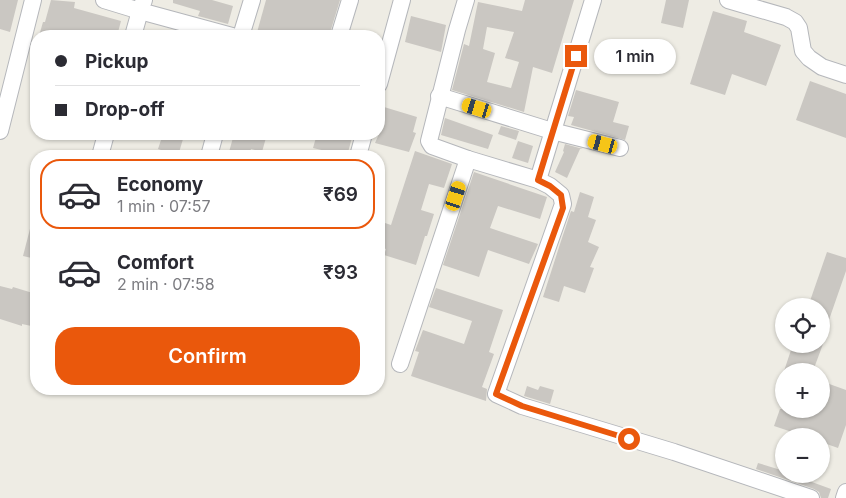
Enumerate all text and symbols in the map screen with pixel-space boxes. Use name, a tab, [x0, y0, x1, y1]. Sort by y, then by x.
callout: 1 min	[594, 38, 676, 74]
route end	[565, 45, 587, 67]
text: 1 min	[615, 46, 655, 66]
text: Pickup	[85, 50, 148, 73]
car	[460, 96, 493, 120]
text: Drop-off	[85, 98, 165, 121]
car	[586, 133, 619, 155]
icon: car	[57, 172, 102, 217]
text: Economy	[117, 173, 203, 196]
car	[444, 179, 467, 213]
text: ₹69	[323, 183, 358, 206]
text: 1 min · 07:57	[117, 196, 211, 216]
icon: car	[57, 250, 102, 295]
text: Comfort	[117, 251, 194, 274]
text: ₹93	[323, 261, 358, 284]
text: 2 min · 07:58	[117, 274, 215, 294]
map controls	[775, 298, 830, 483]
button: locate	[775, 298, 830, 353]
button: Confirm	[55, 327, 360, 385]
button: +	[775, 363, 830, 418]
route start	[618, 428, 640, 450]
button: −	[775, 428, 830, 483]

